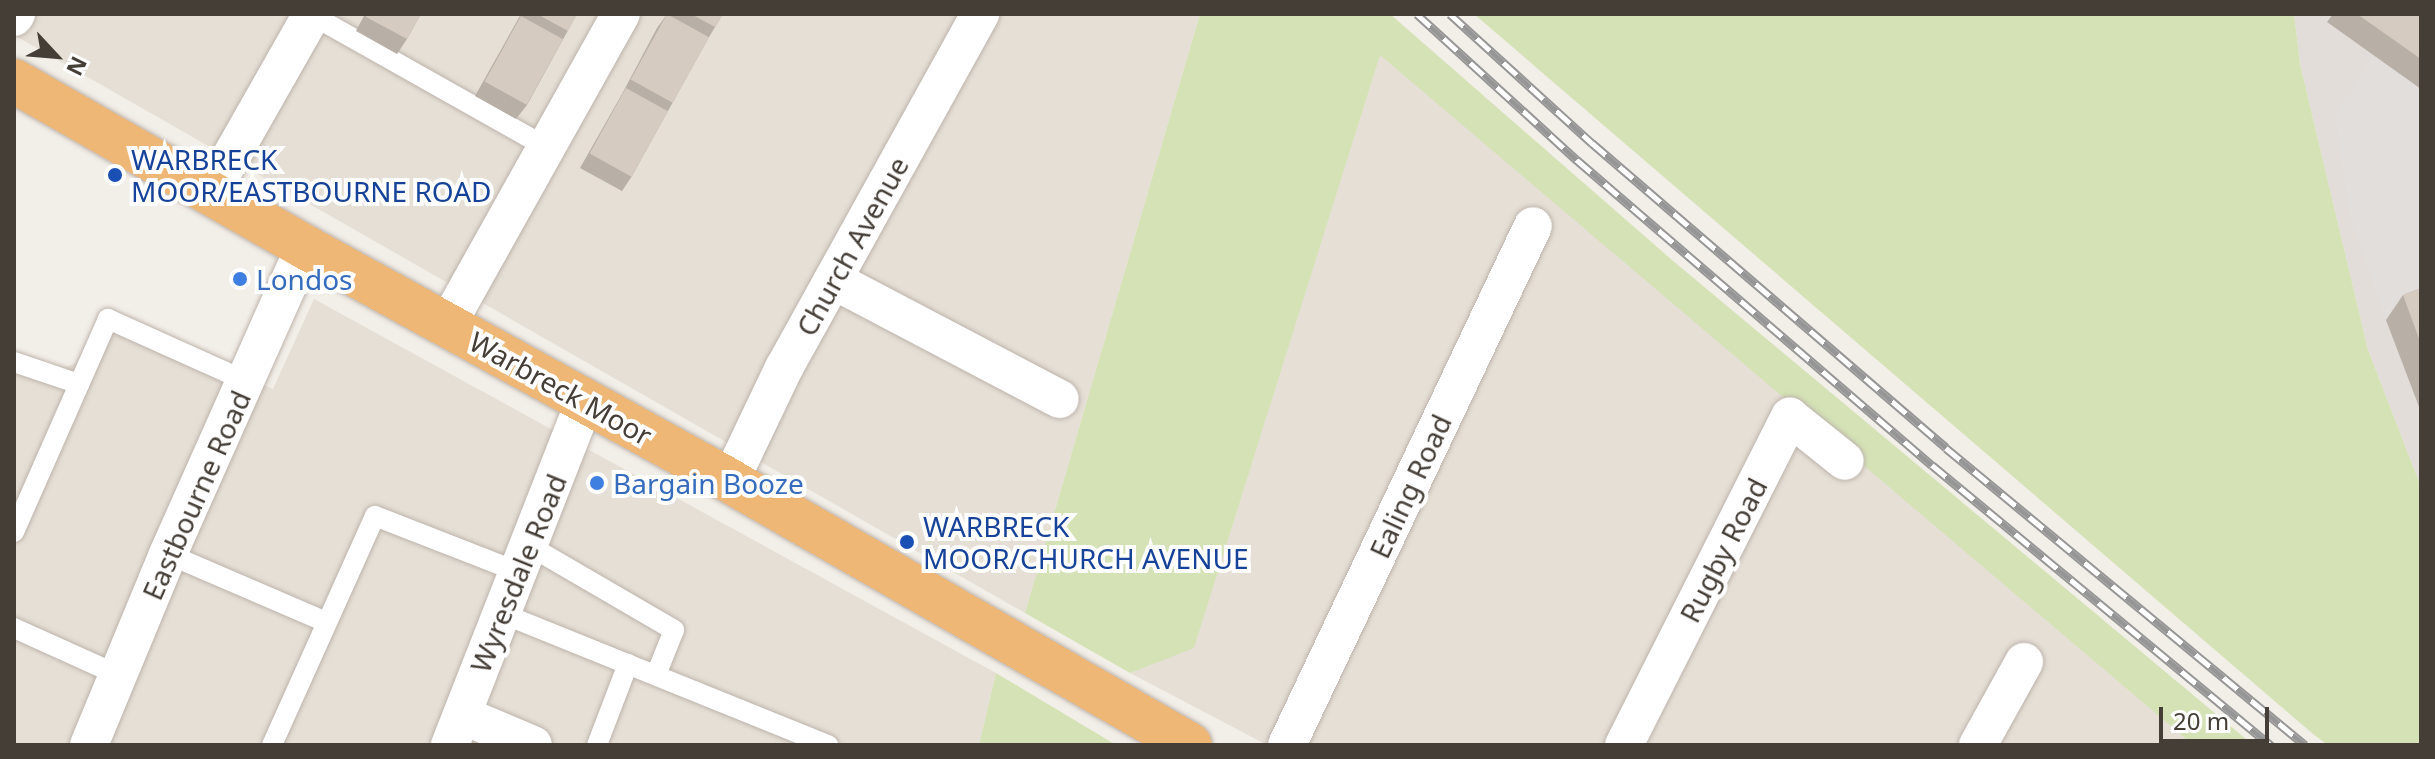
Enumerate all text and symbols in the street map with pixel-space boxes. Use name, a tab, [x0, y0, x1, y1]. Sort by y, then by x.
north arrow	[16, 16, 96, 96]
text: N	[60, 52, 95, 81]
place label: WARBRECK MOOR/EASTBOURNE ROAD	[131, 142, 491, 208]
street label: Church Avenue	[789, 151, 915, 341]
marker: WARBRECK MOOR/EASTBOURNE ROAD	[106, 166, 124, 184]
place label: Londos	[256, 262, 352, 296]
marker: Londos	[231, 270, 249, 288]
street label: Warbreck Moor	[464, 324, 658, 452]
street label: Eastbourne Road	[135, 385, 257, 605]
street label: Ealing Road	[1362, 409, 1458, 563]
place label: Bargain Booze	[613, 466, 804, 500]
street label: Wyresdale Road	[463, 469, 573, 677]
street label: Rugby Road	[1672, 472, 1774, 628]
marker: Bargain Booze	[588, 474, 606, 492]
place label: WARBRECK MOOR/CHURCH AVENUE	[923, 509, 1248, 575]
marker: WARBRECK MOOR/CHURCH AVENUE	[898, 533, 916, 551]
scale bar	[2163, 691, 2273, 741]
text: 20 m	[2173, 704, 2229, 737]

